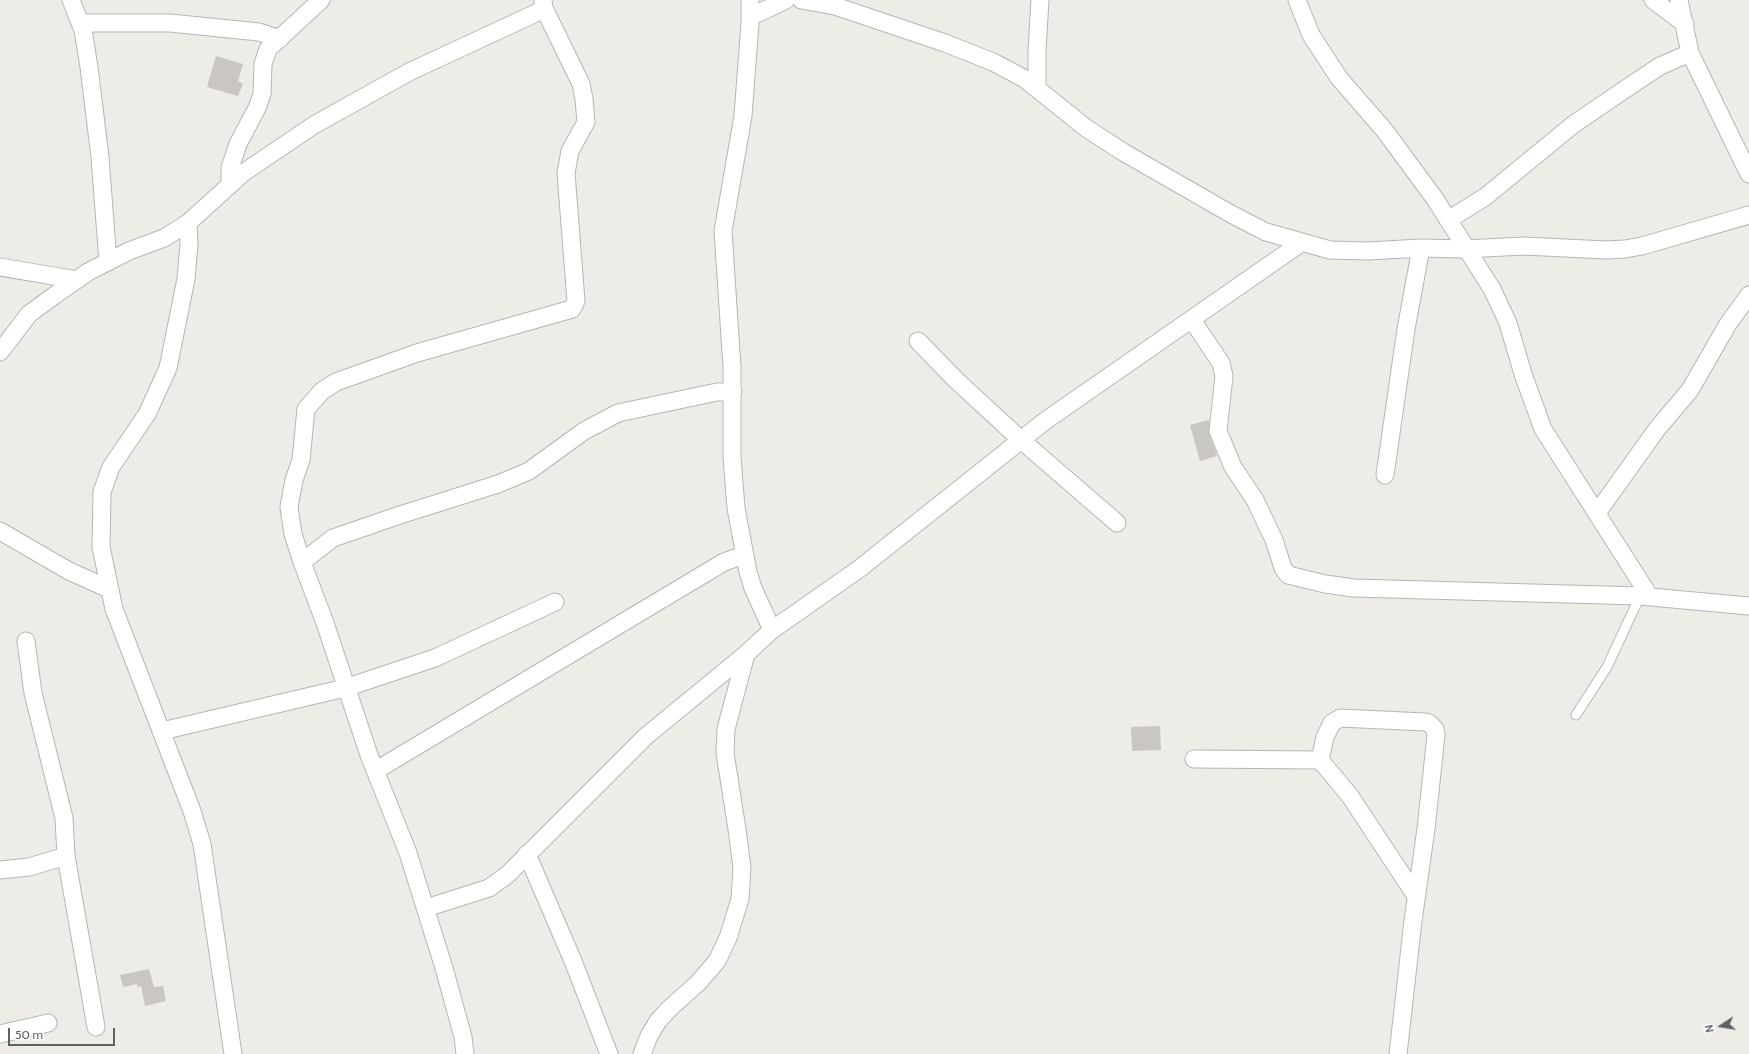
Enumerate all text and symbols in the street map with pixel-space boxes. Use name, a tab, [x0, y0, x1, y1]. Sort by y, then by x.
north arrow	[1701, 1006, 1741, 1046]
scale bar	[10, 1020, 117, 1046]
text: N	[1702, 1023, 1717, 1034]
text: 50 m	[15, 1027, 43, 1042]

